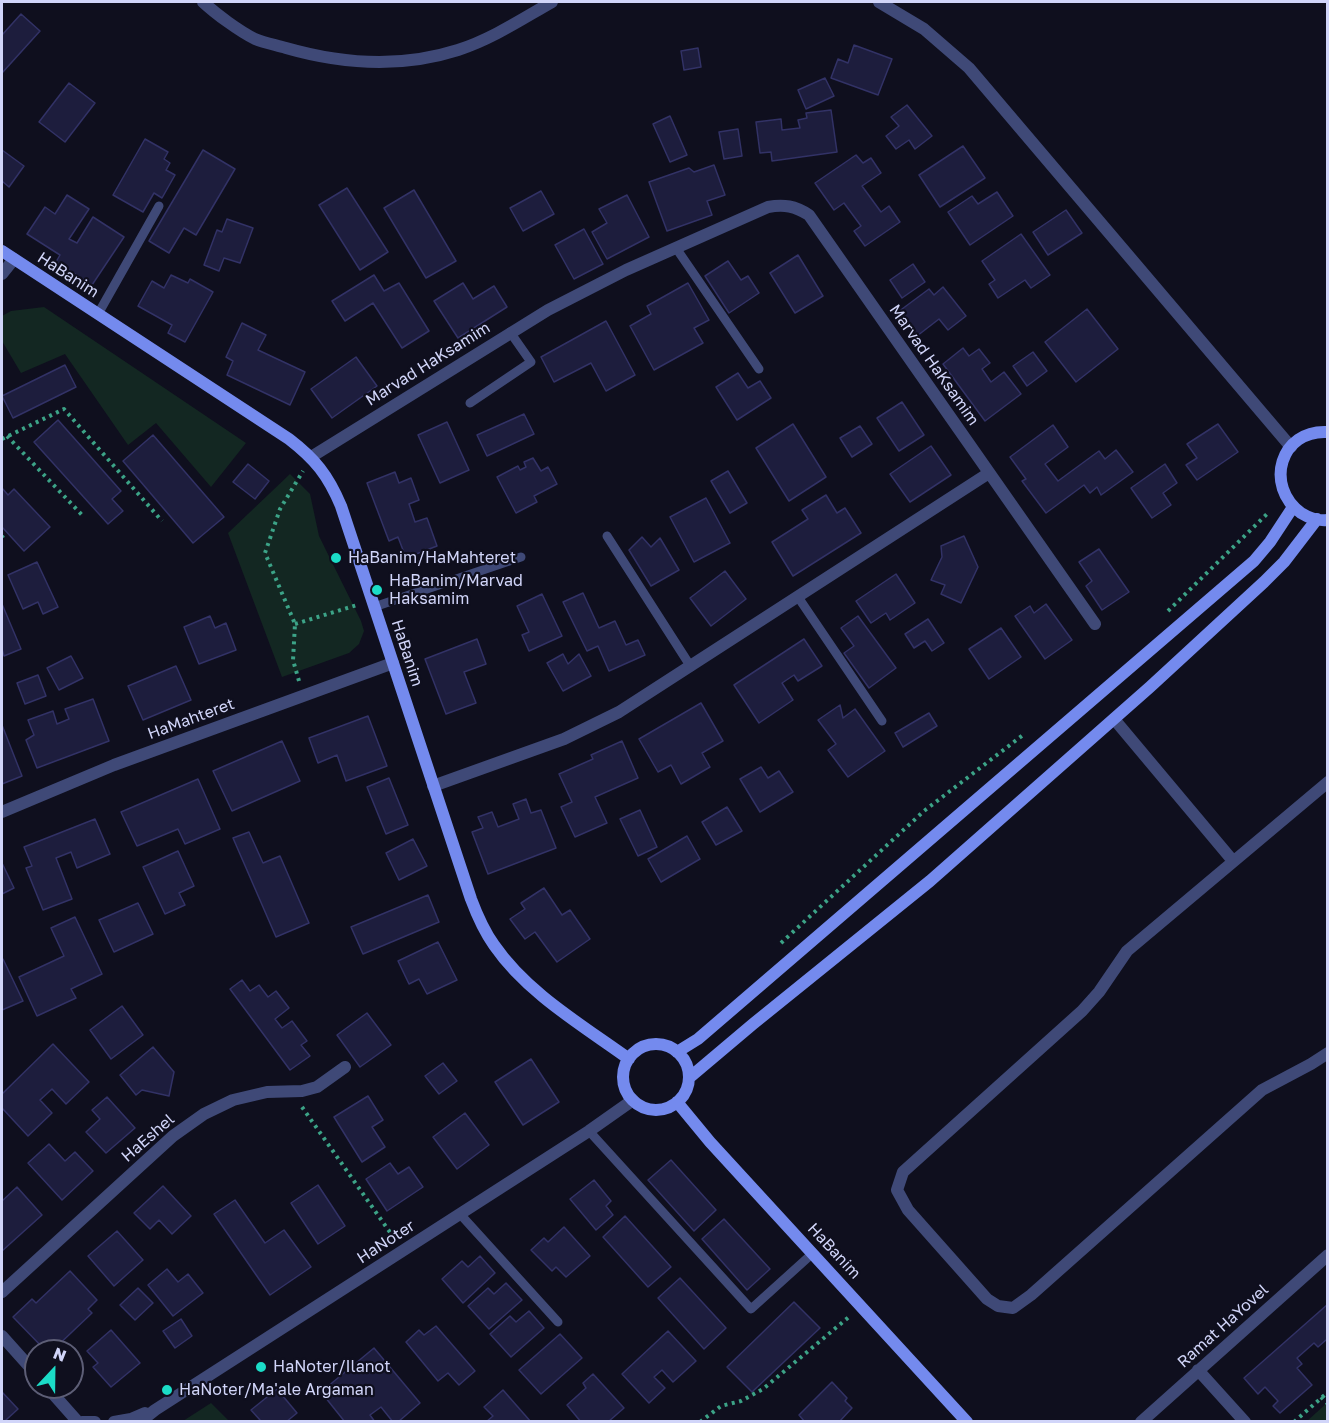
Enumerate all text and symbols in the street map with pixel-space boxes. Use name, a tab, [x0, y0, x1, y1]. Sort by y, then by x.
street label: HaBanim	[34, 248, 102, 302]
street label: Marvad HaKsamim	[885, 301, 983, 429]
street label: Marvad HaKsamim	[362, 318, 494, 410]
place label: HaBanim/HaMahteret	[348, 548, 516, 568]
marker: HaBanim/HaMahteret	[329, 551, 343, 565]
place label: HaBanim/Marvad Haksamim	[389, 571, 523, 609]
marker: HaBanim/Marvad Haksamim	[370, 583, 384, 597]
street label: HaBanim	[387, 617, 427, 689]
street label: HaMahteret	[145, 694, 237, 744]
street label: HaEshel	[118, 1110, 178, 1166]
street label: HaNoter	[354, 1216, 418, 1268]
street label: HaBanim	[803, 1219, 865, 1283]
street label: Ramat HaYovel	[1174, 1280, 1272, 1372]
north arrow	[24, 1339, 84, 1399]
text: N	[51, 1343, 69, 1366]
place label: HaNoter/Ilanot	[273, 1357, 391, 1377]
marker: HaNoter/Ilanot	[254, 1360, 268, 1374]
place label: HaNoter/Ma'ale Argaman	[179, 1380, 374, 1400]
marker: HaNoter/Ma'ale Argaman	[160, 1383, 174, 1397]

